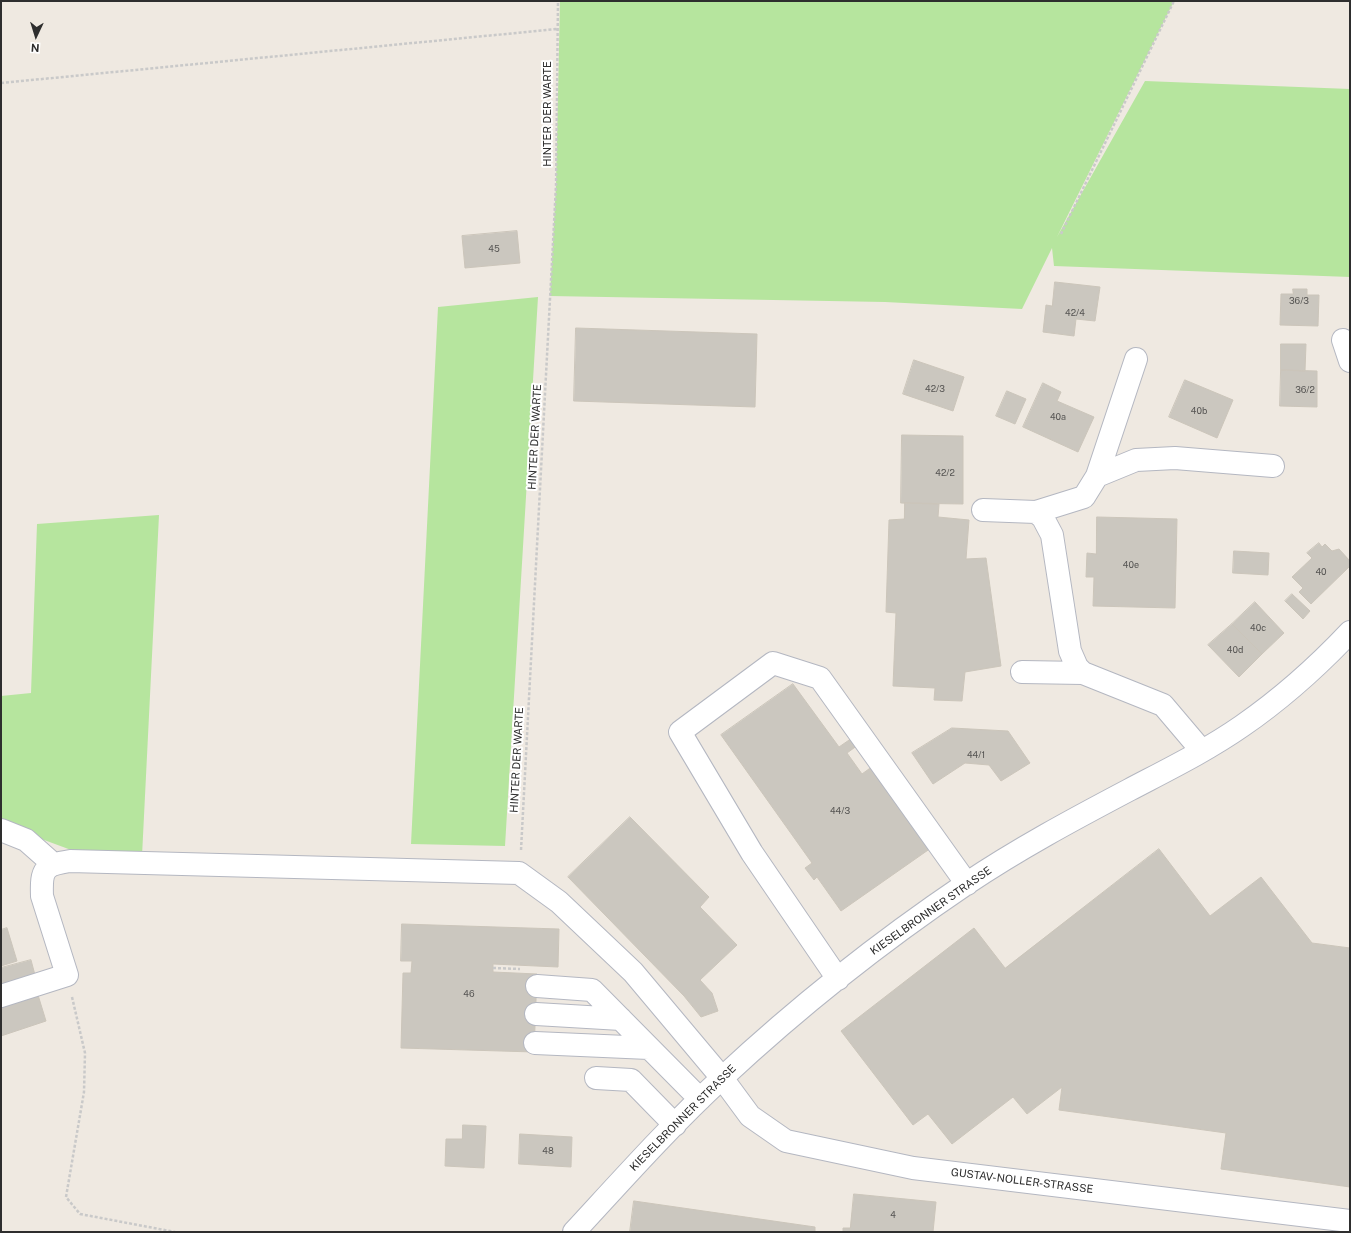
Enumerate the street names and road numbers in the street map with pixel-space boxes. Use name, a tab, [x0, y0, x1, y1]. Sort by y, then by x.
street label: HINTER DER WARTE	[541, 61, 555, 167]
street label: HINTER DER WARTE	[526, 384, 544, 490]
street label: HINTER DER WARTE	[508, 707, 526, 813]
street label: KIESELBRONNER STRASSE	[868, 864, 994, 958]
street label: KIESELBRONNER STRASSE	[627, 1062, 739, 1174]
street label: GUSTAV-NOLLER-STRASSE	[950, 1166, 1094, 1196]

